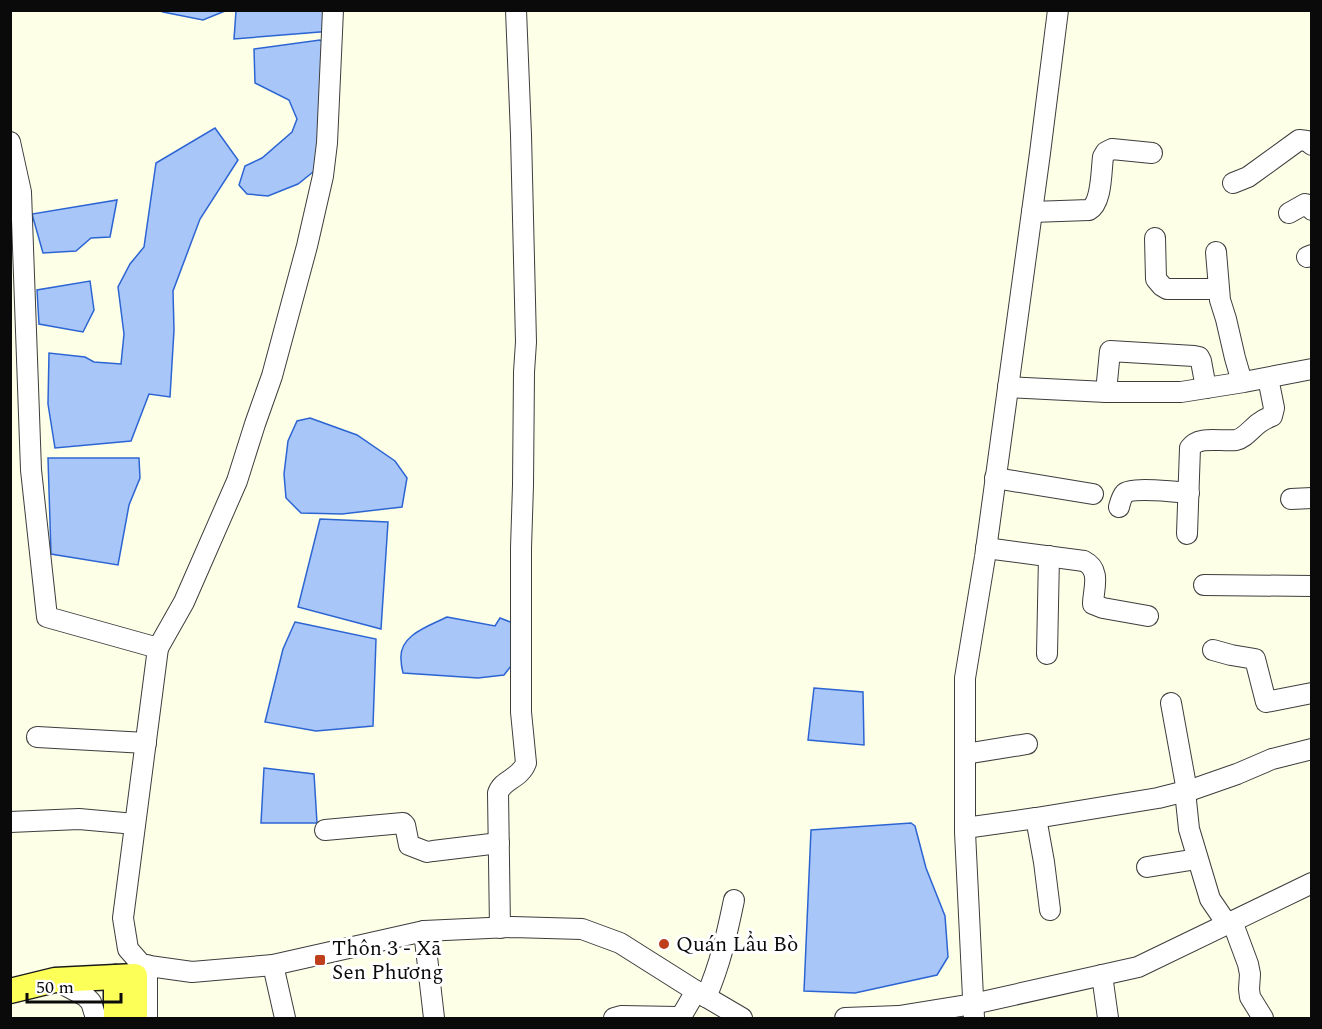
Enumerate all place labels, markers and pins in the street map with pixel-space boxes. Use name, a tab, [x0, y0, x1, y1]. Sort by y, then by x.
place label: Quán Lẩu Bò	[676, 929, 798, 961]
place label: Thôn 3 - Xã Sen Phương	[332, 933, 444, 989]
marker: Quán Lẩu Bò	[657, 937, 671, 951]
marker: Thôn 3 - Xã Sen Phương	[313, 953, 327, 967]

